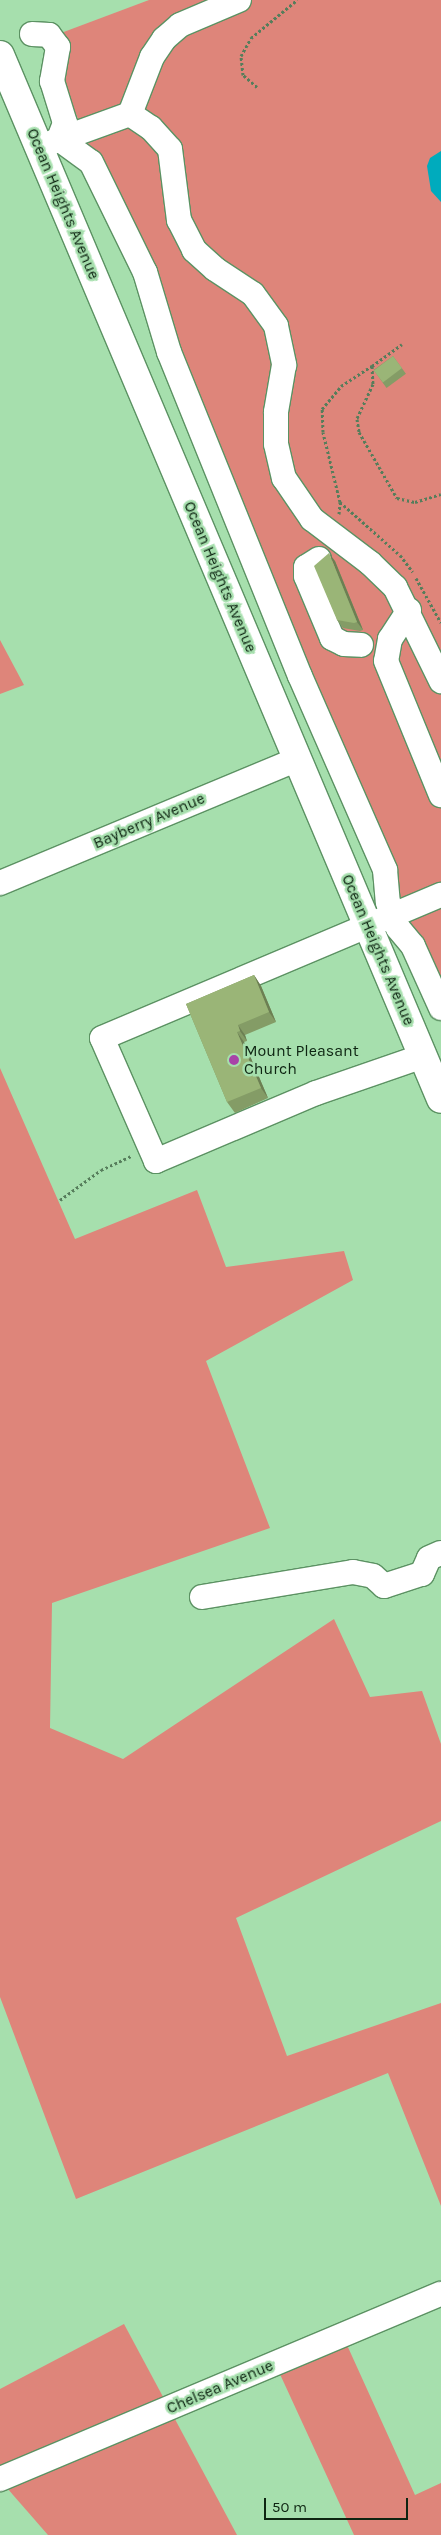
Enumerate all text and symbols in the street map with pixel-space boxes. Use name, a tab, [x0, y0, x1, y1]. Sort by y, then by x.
street label: Ocean Heights Avenue	[22, 126, 104, 282]
street label: Ocean Heights Avenue	[179, 499, 261, 655]
street label: Bayberry Avenue	[90, 789, 208, 853]
street label: Ocean Heights Avenue	[337, 872, 419, 1028]
place label: Mount Pleasant Church	[244, 1041, 359, 1079]
marker: Mount Pleasant Church	[228, 1054, 240, 1066]
street label: Chelsea Avenue	[164, 2356, 276, 2418]
scale bar	[266, 2488, 410, 2520]
text: 50 m	[272, 2498, 307, 2516]

